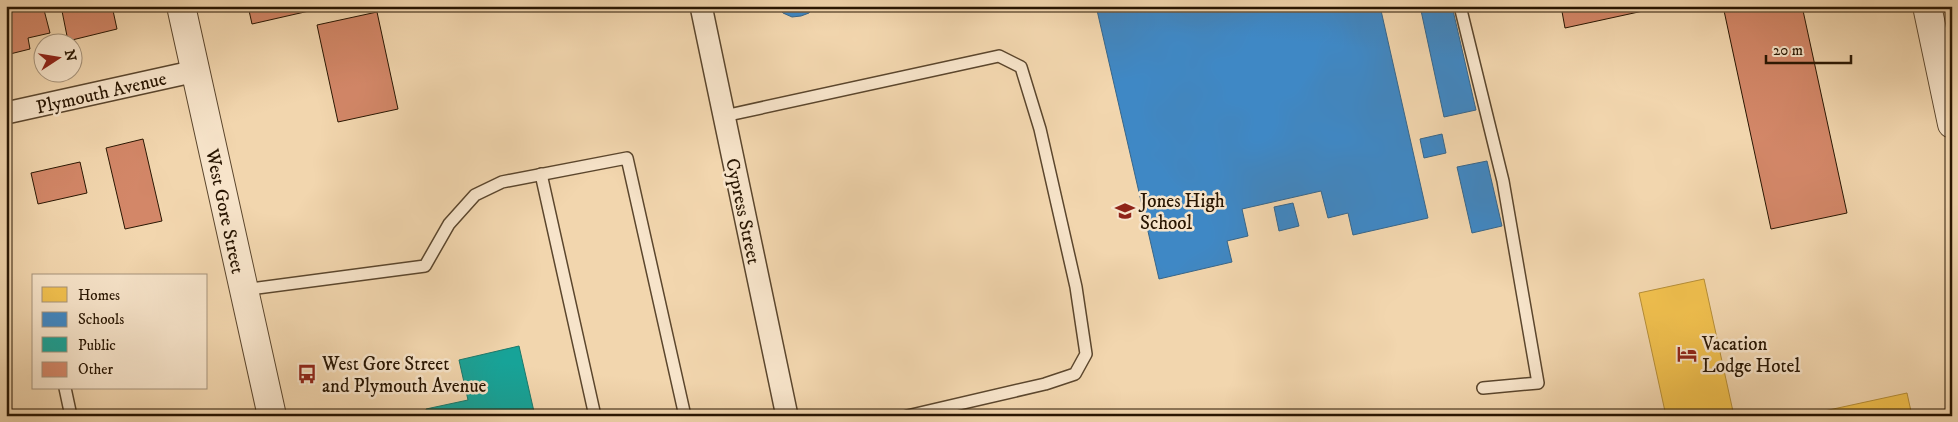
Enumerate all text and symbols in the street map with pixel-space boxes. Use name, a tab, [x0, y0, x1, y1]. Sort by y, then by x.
north arrow	[32, 32, 82, 82]
scale bar	[1766, 32, 1850, 64]
text: 20 m	[1773, 41, 1803, 60]
text: N	[60, 48, 80, 63]
street label: Plymouth Avenue	[34, 67, 169, 120]
street label: West Gore Street	[200, 146, 249, 276]
street label: Cypress Street	[720, 156, 765, 266]
place label: Jones High School	[1138, 190, 1225, 235]
school or university icon: Jones High School	[1114, 200, 1136, 222]
legend	[32, 274, 208, 390]
text: Homes	[78, 286, 120, 305]
text: Schools	[78, 310, 124, 329]
place label: Vacation Lodge Hotel	[1701, 333, 1800, 378]
text: Public	[78, 336, 116, 355]
hotel icon: Vacation Lodge Hotel	[1676, 343, 1698, 365]
place label: West Gore Street and Plymouth Avenue	[321, 353, 487, 398]
text: Other	[78, 360, 113, 379]
bus stop icon: West Gore Street and Plymouth Avenue	[296, 363, 318, 385]

